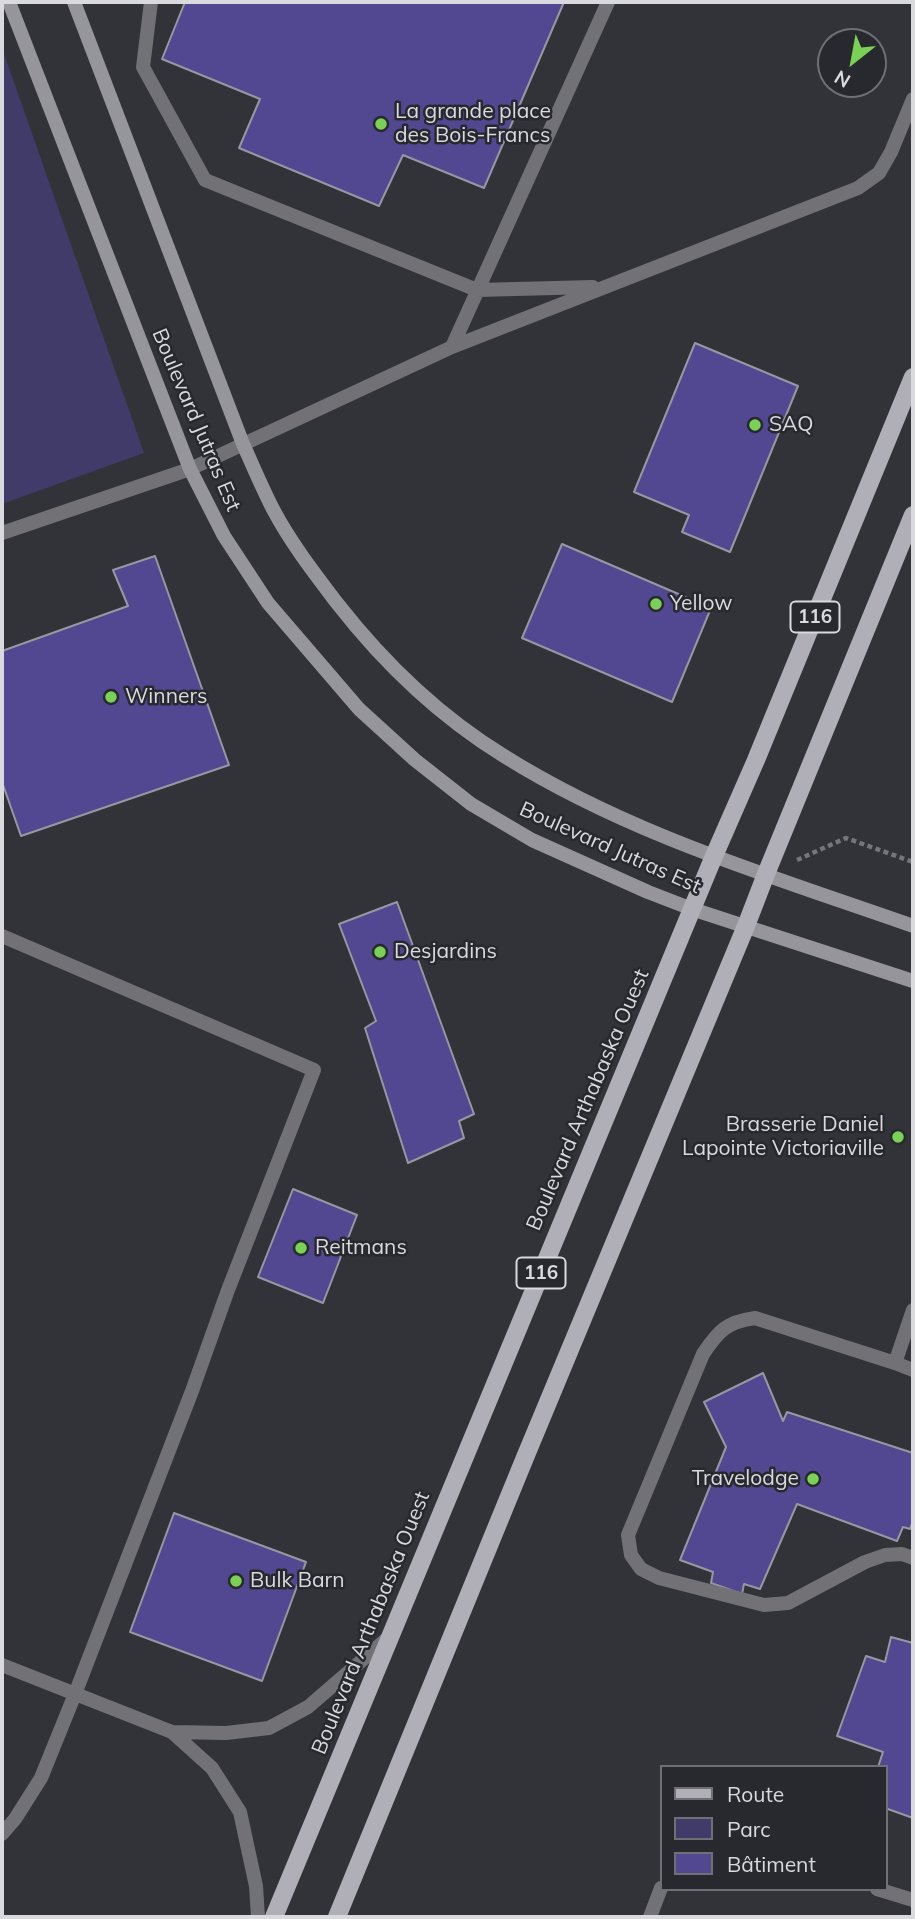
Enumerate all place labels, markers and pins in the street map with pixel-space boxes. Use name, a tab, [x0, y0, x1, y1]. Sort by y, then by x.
place label: La grande place des Bois-Francs	[395, 99, 551, 149]
marker: La grande place des Bois-Francs	[373, 116, 389, 132]
place label: SAQ	[769, 412, 813, 438]
marker: SAQ	[747, 417, 763, 433]
place label: Yellow	[670, 591, 733, 617]
marker: Yellow	[648, 596, 664, 612]
place label: Winners	[125, 684, 207, 710]
marker: Winners	[103, 689, 119, 705]
place label: Desjardins	[394, 939, 497, 965]
marker: Desjardins	[372, 944, 388, 960]
place label: Brasserie Daniel Lapointe Victoriaville	[682, 1112, 884, 1162]
marker: Brasserie Daniel Lapointe Victoriaville	[890, 1129, 906, 1145]
place label: Reitmans	[315, 1235, 407, 1261]
marker: Reitmans	[293, 1240, 309, 1256]
place label: Travelodge	[692, 1466, 799, 1492]
marker: Travelodge	[805, 1471, 821, 1487]
place label: Bulk Barn	[250, 1568, 344, 1594]
marker: Bulk Barn	[228, 1573, 244, 1589]

